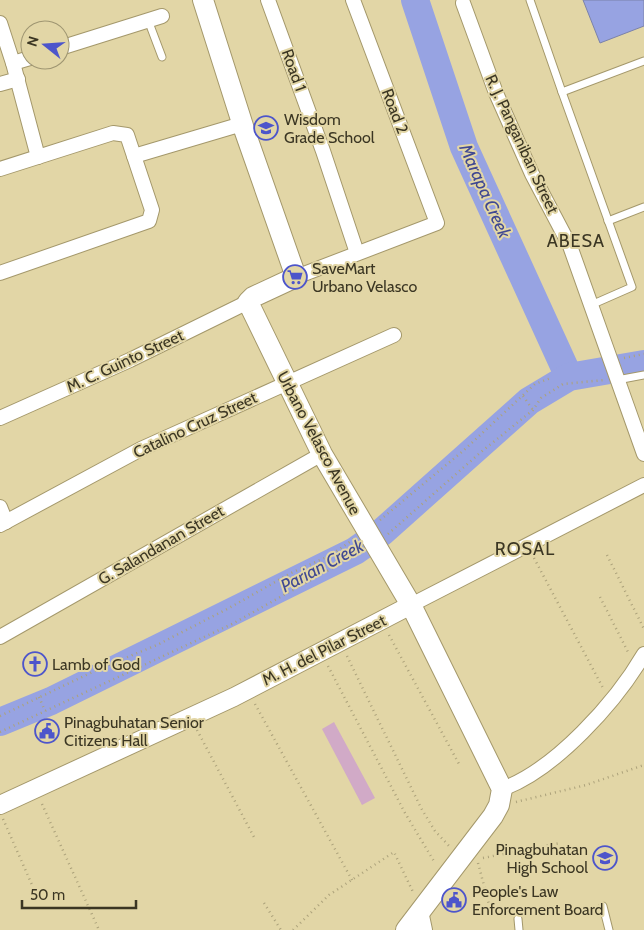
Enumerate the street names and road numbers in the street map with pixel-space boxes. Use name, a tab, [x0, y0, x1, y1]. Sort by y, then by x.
street label: Road 1	[278, 46, 310, 94]
street label: R. J. Panganiban Street	[481, 71, 563, 217]
street label: Road 2	[378, 86, 412, 136]
street label: M. C. Guinto Street	[64, 325, 187, 396]
street label: Urbano Velasco Avenue	[273, 368, 365, 518]
street label: Catalino Cruz Street	[130, 388, 260, 462]
street label: G. Salandanan Street	[95, 501, 228, 589]
street label: M. H. del Pilar Street	[259, 610, 390, 689]

